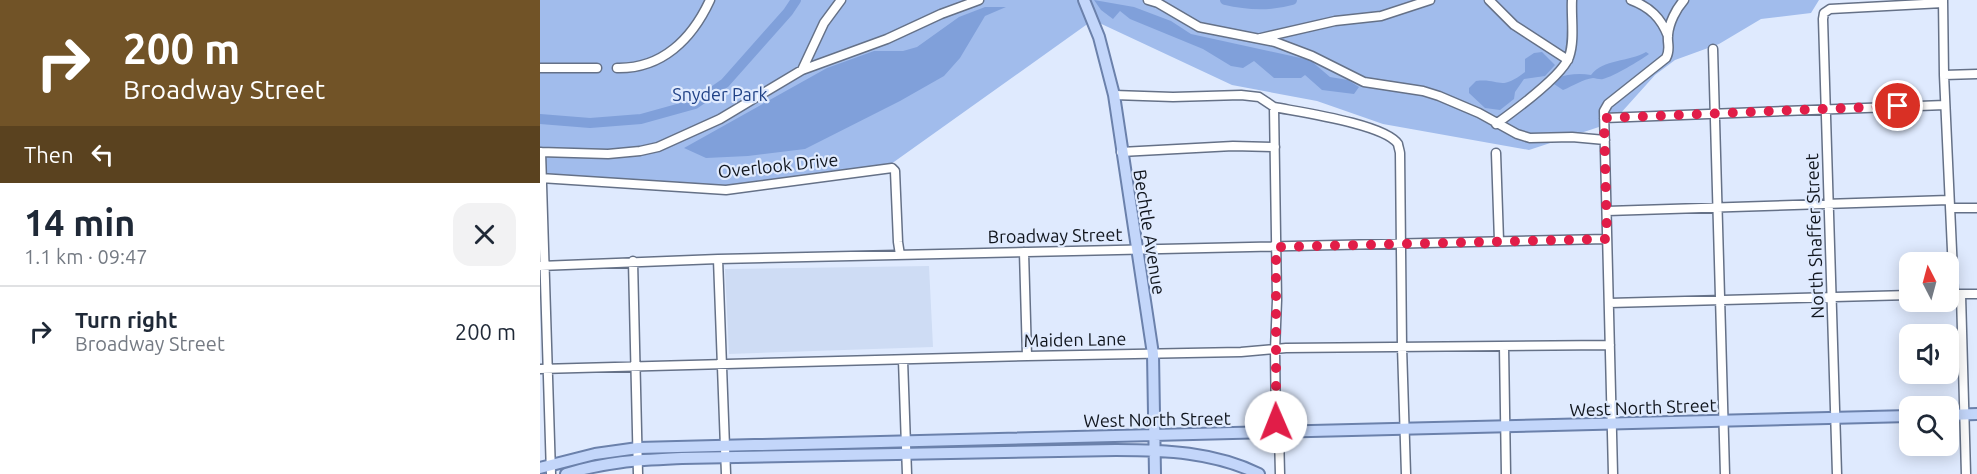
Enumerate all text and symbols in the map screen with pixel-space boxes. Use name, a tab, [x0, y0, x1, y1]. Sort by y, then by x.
icon: right	[24, 24, 102, 102]
text: 200 m	[123, 25, 240, 72]
text: Broadway Street	[123, 74, 325, 104]
pin	[1872, 80, 1923, 131]
park label: Snyder Park	[672, 84, 768, 104]
icon: arrive	[1881, 89, 1914, 122]
icon: left	[86, 138, 119, 171]
text: Then	[24, 142, 74, 167]
street label: Overlook Drive	[717, 149, 839, 181]
street label: North Shaffer Street	[1801, 153, 1827, 319]
street label: Bechtle Avenue	[1130, 168, 1170, 296]
text: 14 min	[24, 202, 135, 243]
button: close	[453, 203, 516, 266]
street label: Broadway Street	[987, 224, 1123, 246]
text: 1.1 km · 09:47	[24, 245, 148, 268]
north arrow	[1899, 252, 1959, 312]
map controls	[1899, 252, 1959, 456]
text: Turn right	[75, 307, 177, 332]
icon: right	[24, 315, 57, 348]
text: 200 m	[455, 319, 516, 344]
button: sound	[1899, 324, 1959, 384]
street label: Maiden Lane	[1023, 328, 1127, 350]
text: Broadway Street	[75, 332, 225, 355]
position arrow	[1244, 390, 1308, 454]
street label: West North Street	[1569, 394, 1717, 420]
button: search	[1899, 396, 1959, 456]
street label: West North Street	[1083, 408, 1231, 430]

